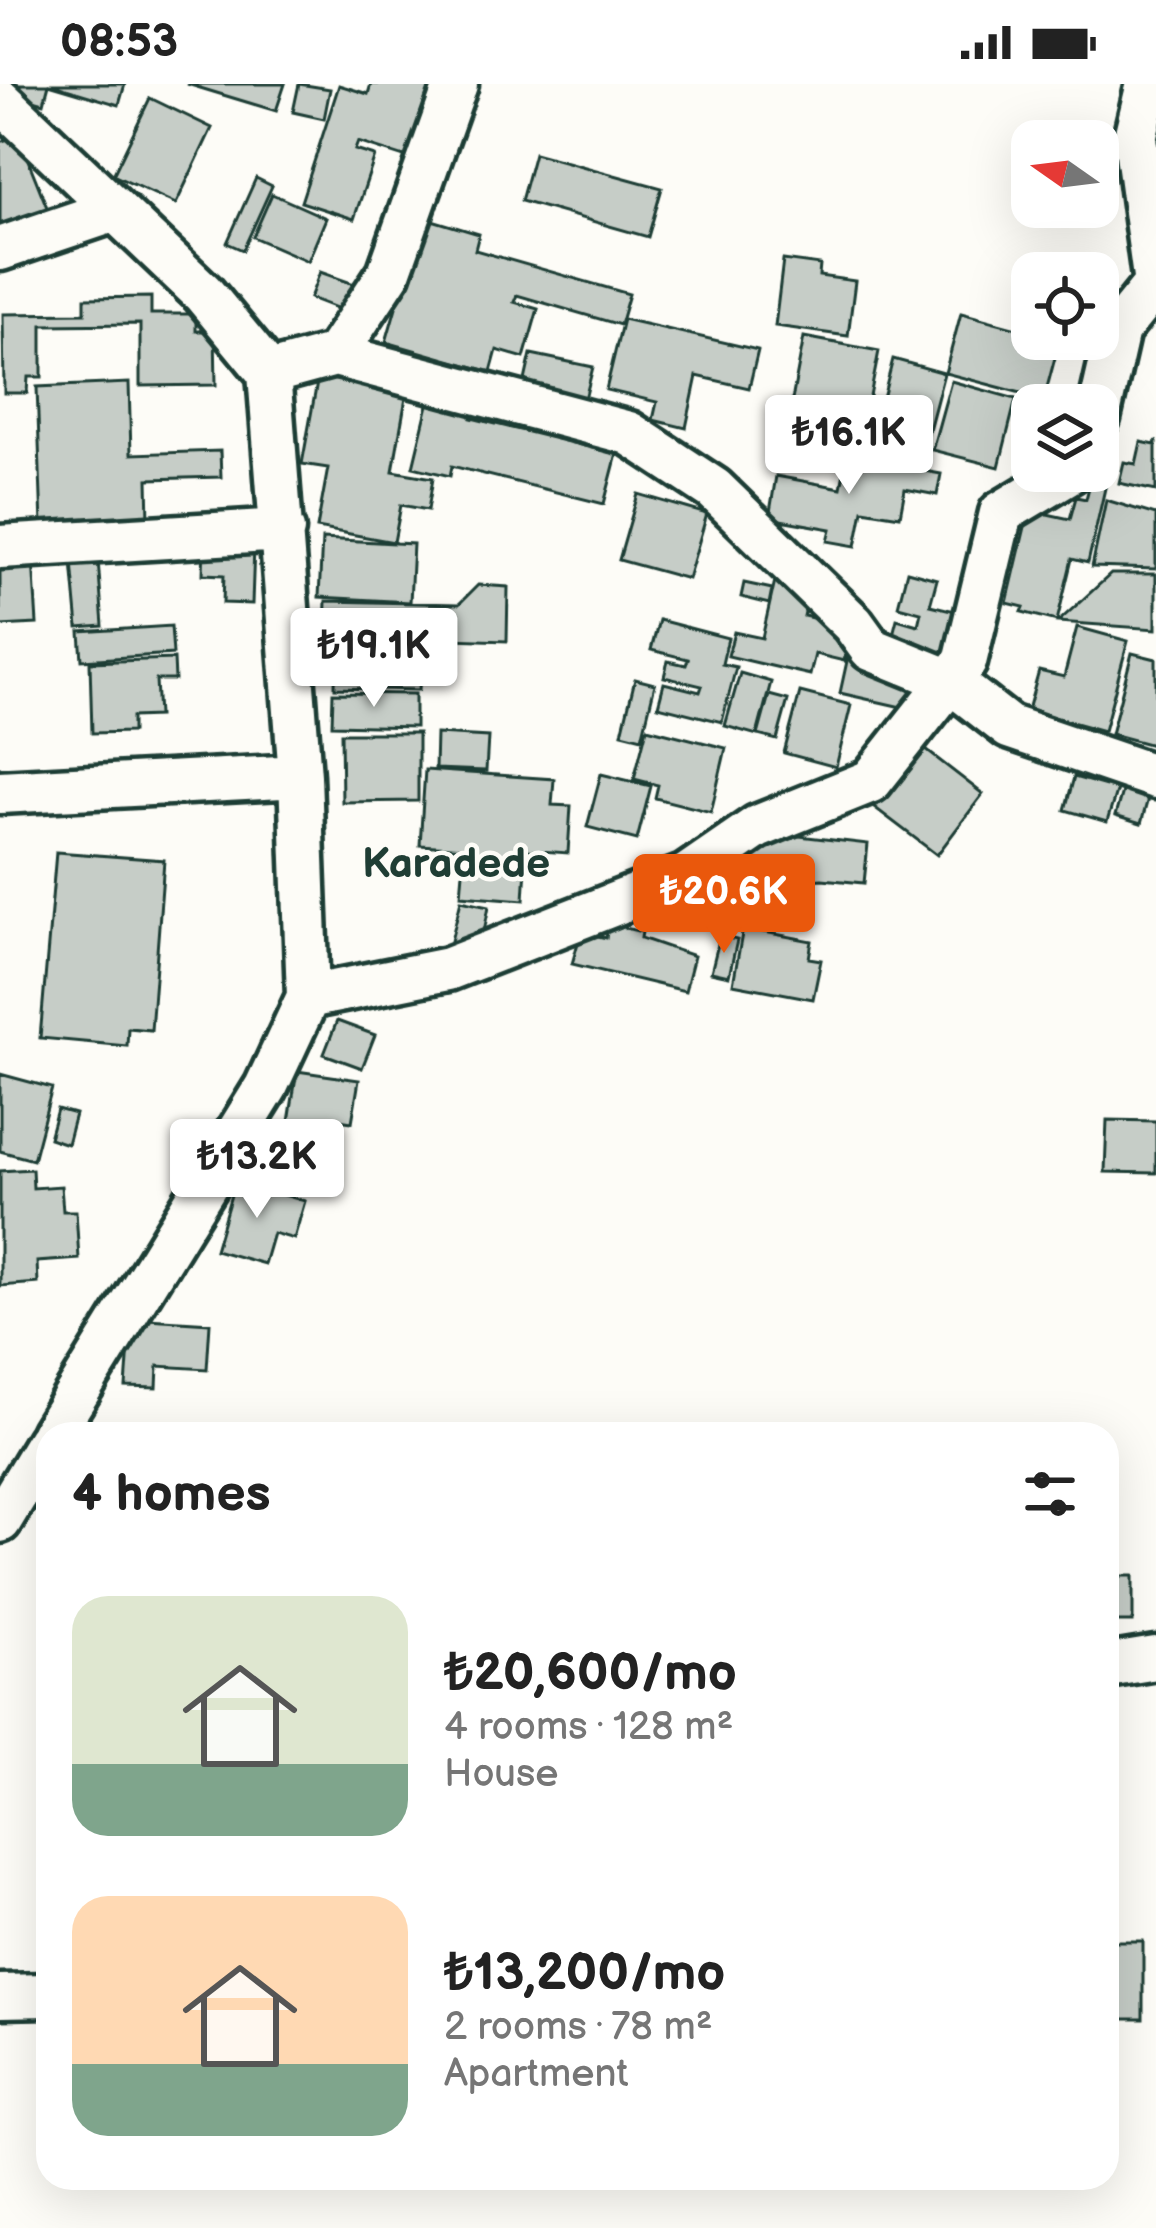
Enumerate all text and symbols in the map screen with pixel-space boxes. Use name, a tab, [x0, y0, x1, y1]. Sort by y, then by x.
text: 08:53	[60, 15, 178, 70]
north arrow	[1011, 120, 1119, 228]
map controls	[1011, 120, 1119, 492]
button: locate	[1011, 252, 1119, 360]
button: layers	[1011, 384, 1119, 492]
pin: ₺16.1K	[751, 395, 947, 497]
text: ₺16.1K	[792, 410, 906, 457]
pin: ₺19.1K	[276, 608, 472, 710]
text: ₺19.1K	[317, 623, 431, 670]
district label: Karadede	[362, 839, 550, 890]
pin: ₺20.6K	[626, 854, 822, 956]
text: ₺20.6K	[660, 869, 788, 916]
pin: ₺13.2K	[159, 1119, 355, 1221]
text: ₺13.2K	[197, 1134, 317, 1181]
icon: filters	[1017, 1461, 1083, 1527]
text: 4 homes	[72, 1464, 271, 1525]
text: ₺20,600/mo	[444, 1643, 737, 1704]
icon: home	[168, 1644, 312, 1788]
text: 4 rooms · 128 m²	[444, 1704, 733, 1751]
text: House	[444, 1751, 558, 1798]
text: ₺13,200/mo	[444, 1943, 725, 2004]
icon: home	[168, 1944, 312, 2088]
text: 2 rooms · 78 m²	[444, 2004, 713, 2051]
text: Apartment	[444, 2051, 628, 2098]

